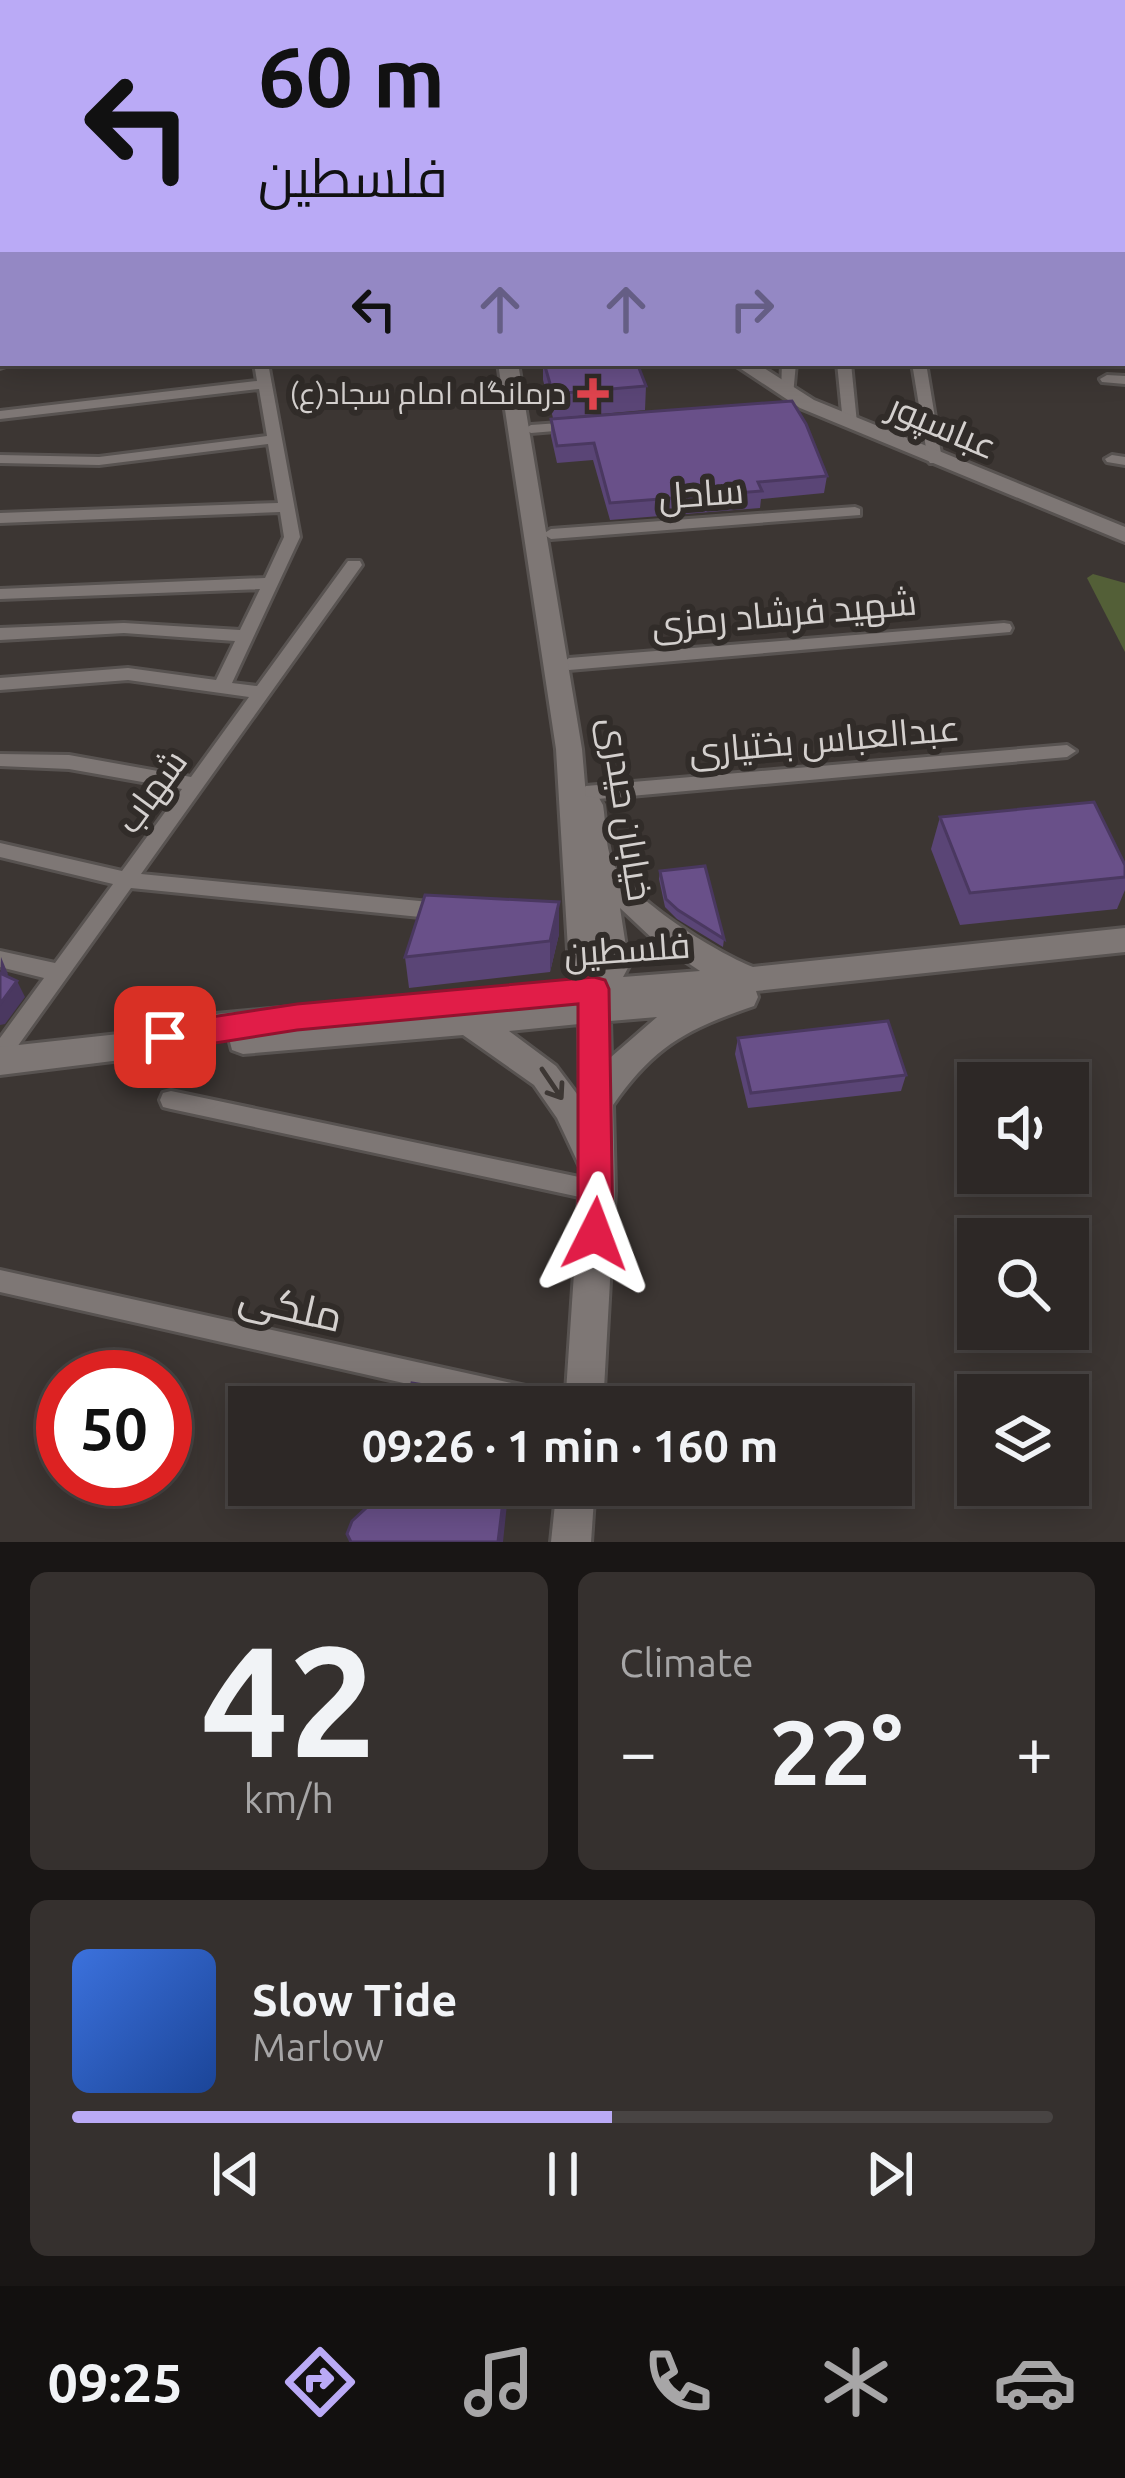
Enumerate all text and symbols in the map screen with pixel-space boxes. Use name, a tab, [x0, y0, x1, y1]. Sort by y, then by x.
text: 60 m	[258, 29, 445, 123]
icon: left	[60, 48, 216, 204]
text: فلسطین	[258, 147, 448, 207]
icon: left	[341, 276, 407, 342]
icon: ahead	[467, 276, 533, 342]
icon: ahead	[593, 276, 659, 342]
icon: right	[719, 276, 785, 342]
place label: درمانگاه امام سجاد(ع)	[289, 376, 566, 414]
marker: درمانگاه امام سجاد(ع)	[577, 378, 609, 410]
street label: عباسپور	[880, 384, 1003, 469]
street label: ساحل	[657, 469, 745, 518]
street label: شهید فرشاد رمزی	[650, 580, 918, 647]
street label: عبدالعباس بختیاری	[687, 706, 961, 773]
street label: خیابان حیدری	[591, 714, 662, 904]
street label: شهاب	[107, 741, 196, 841]
street label: فلسطین	[562, 924, 692, 975]
pin	[114, 986, 216, 1088]
icon: arrive	[132, 1004, 198, 1070]
map controls	[957, 1062, 1089, 1506]
button: sound	[957, 1062, 1089, 1194]
one-way arrow	[539, 1067, 564, 1101]
position arrow	[532, 1171, 658, 1297]
button: search	[957, 1218, 1089, 1350]
street label: ملکی	[234, 1271, 347, 1342]
speed limit sign: 50	[36, 1350, 192, 1506]
button: layers	[957, 1374, 1089, 1506]
text: 09:26 · 1 min · 160 m	[362, 1420, 778, 1471]
text: 42	[201, 1612, 377, 1786]
text: Climate	[620, 1641, 754, 1684]
text: 22°	[770, 1701, 903, 1802]
text: −	[620, 1714, 657, 1788]
text: +	[1016, 1714, 1053, 1788]
text: km/h	[244, 1777, 334, 1820]
text: Slow Tide	[252, 1974, 457, 2025]
text: Marlow	[252, 2025, 384, 2068]
icon: previous	[203, 2141, 269, 2207]
icon: pause	[530, 2141, 596, 2207]
icon: next	[857, 2141, 923, 2207]
icon: directions	[278, 2340, 362, 2424]
icon: music	[457, 2340, 541, 2424]
icon: phone	[636, 2340, 720, 2424]
icon: climate	[814, 2340, 898, 2424]
icon: car	[993, 2340, 1077, 2424]
text: 09:25	[47, 2352, 183, 2412]

